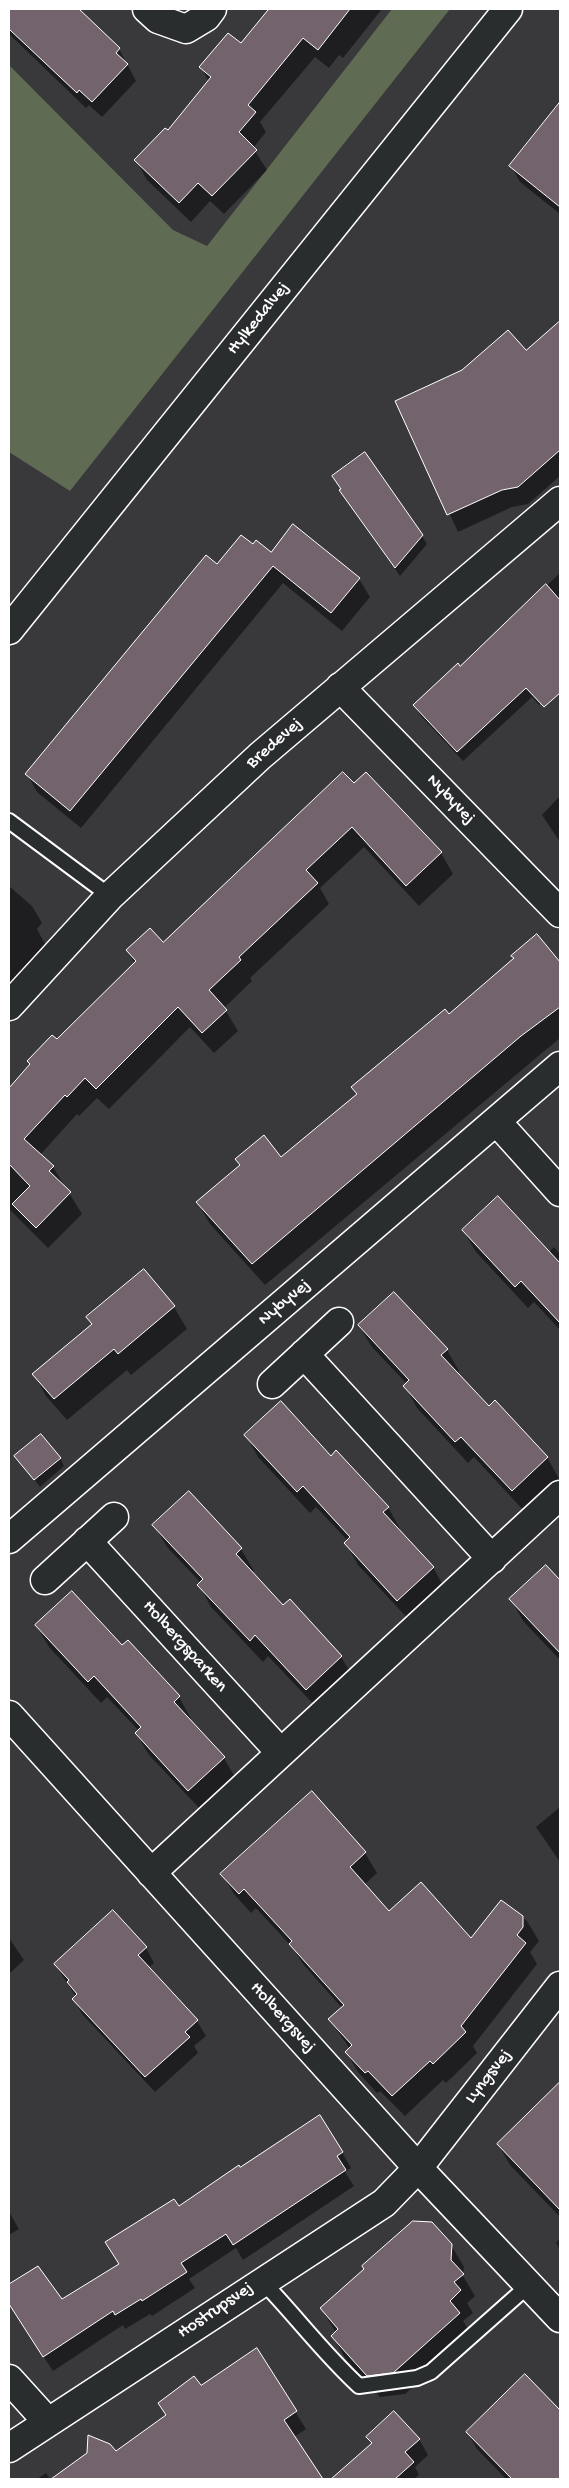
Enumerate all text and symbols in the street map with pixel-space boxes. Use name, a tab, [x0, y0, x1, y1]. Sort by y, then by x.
street label: Hylkedalvej	[223, 278, 295, 360]
street label: Bredevej	[243, 714, 307, 774]
street label: Nybyvej	[421, 770, 479, 830]
street label: Nybyvej	[255, 1275, 315, 1331]
street label: Holbergsparken	[137, 1596, 231, 1698]
street label: Holbergsvej	[245, 1978, 319, 2058]
street label: Lyngsvej	[461, 2045, 517, 2109]
street label: Hostrupsvej	[174, 2278, 258, 2344]

